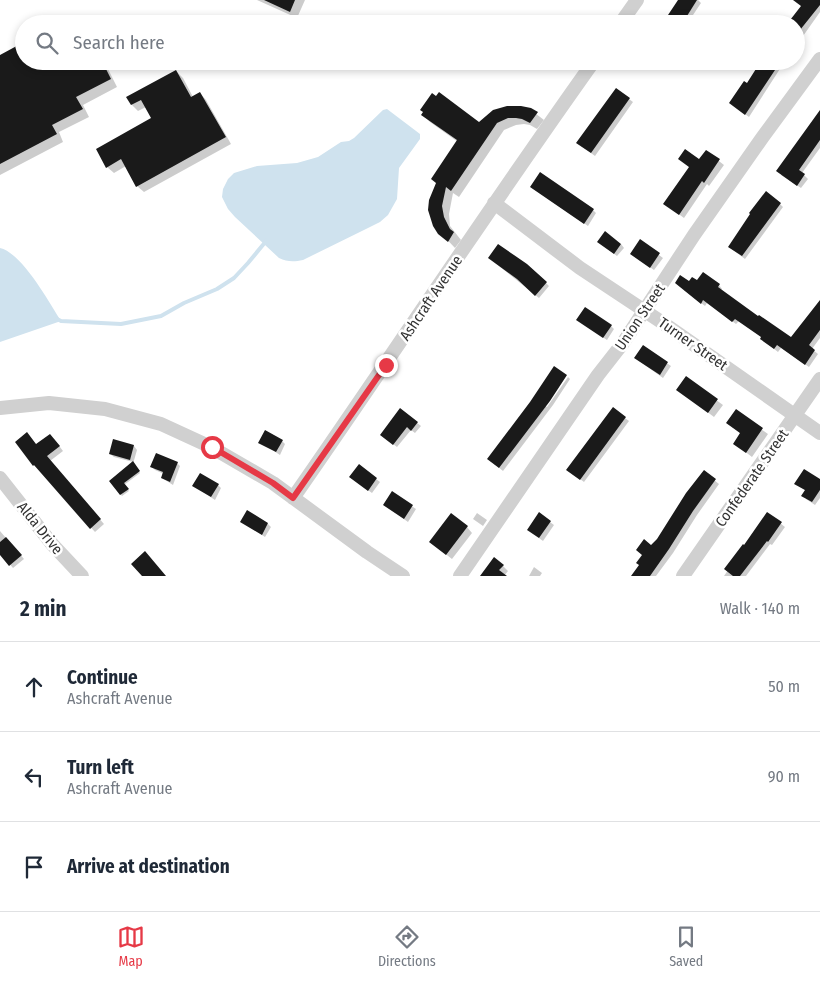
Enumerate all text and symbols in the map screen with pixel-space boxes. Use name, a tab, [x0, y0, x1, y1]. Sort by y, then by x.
search box	[15, 15, 805, 70]
icon: search	[33, 29, 61, 57]
text: Search here	[73, 31, 165, 54]
street label: Ashcraft Avenue	[396, 252, 466, 344]
street label: Union Street	[611, 280, 669, 354]
street label: Turner Street	[655, 314, 731, 374]
route end	[375, 354, 398, 377]
street label: Confederate Street	[712, 426, 792, 530]
route start	[201, 436, 224, 459]
street label: Alda Drive	[13, 498, 67, 558]
text: 2 min	[20, 596, 67, 622]
text: Walk · 140 m	[720, 599, 800, 618]
text: Continue	[67, 666, 138, 689]
icon: ahead	[20, 673, 48, 701]
text: 50 m	[768, 677, 800, 696]
text: Ashcraft Avenue	[67, 689, 172, 708]
text: Turn left	[67, 756, 134, 779]
icon: left	[20, 763, 48, 791]
text: 90 m	[768, 767, 800, 786]
text: Ashcraft Avenue	[67, 779, 172, 798]
icon: arrive	[20, 853, 48, 881]
text: Arrive at destination	[67, 855, 230, 878]
tab: Map	[117, 923, 145, 970]
tab: Directions	[378, 923, 436, 970]
tab: Saved	[669, 923, 703, 970]

